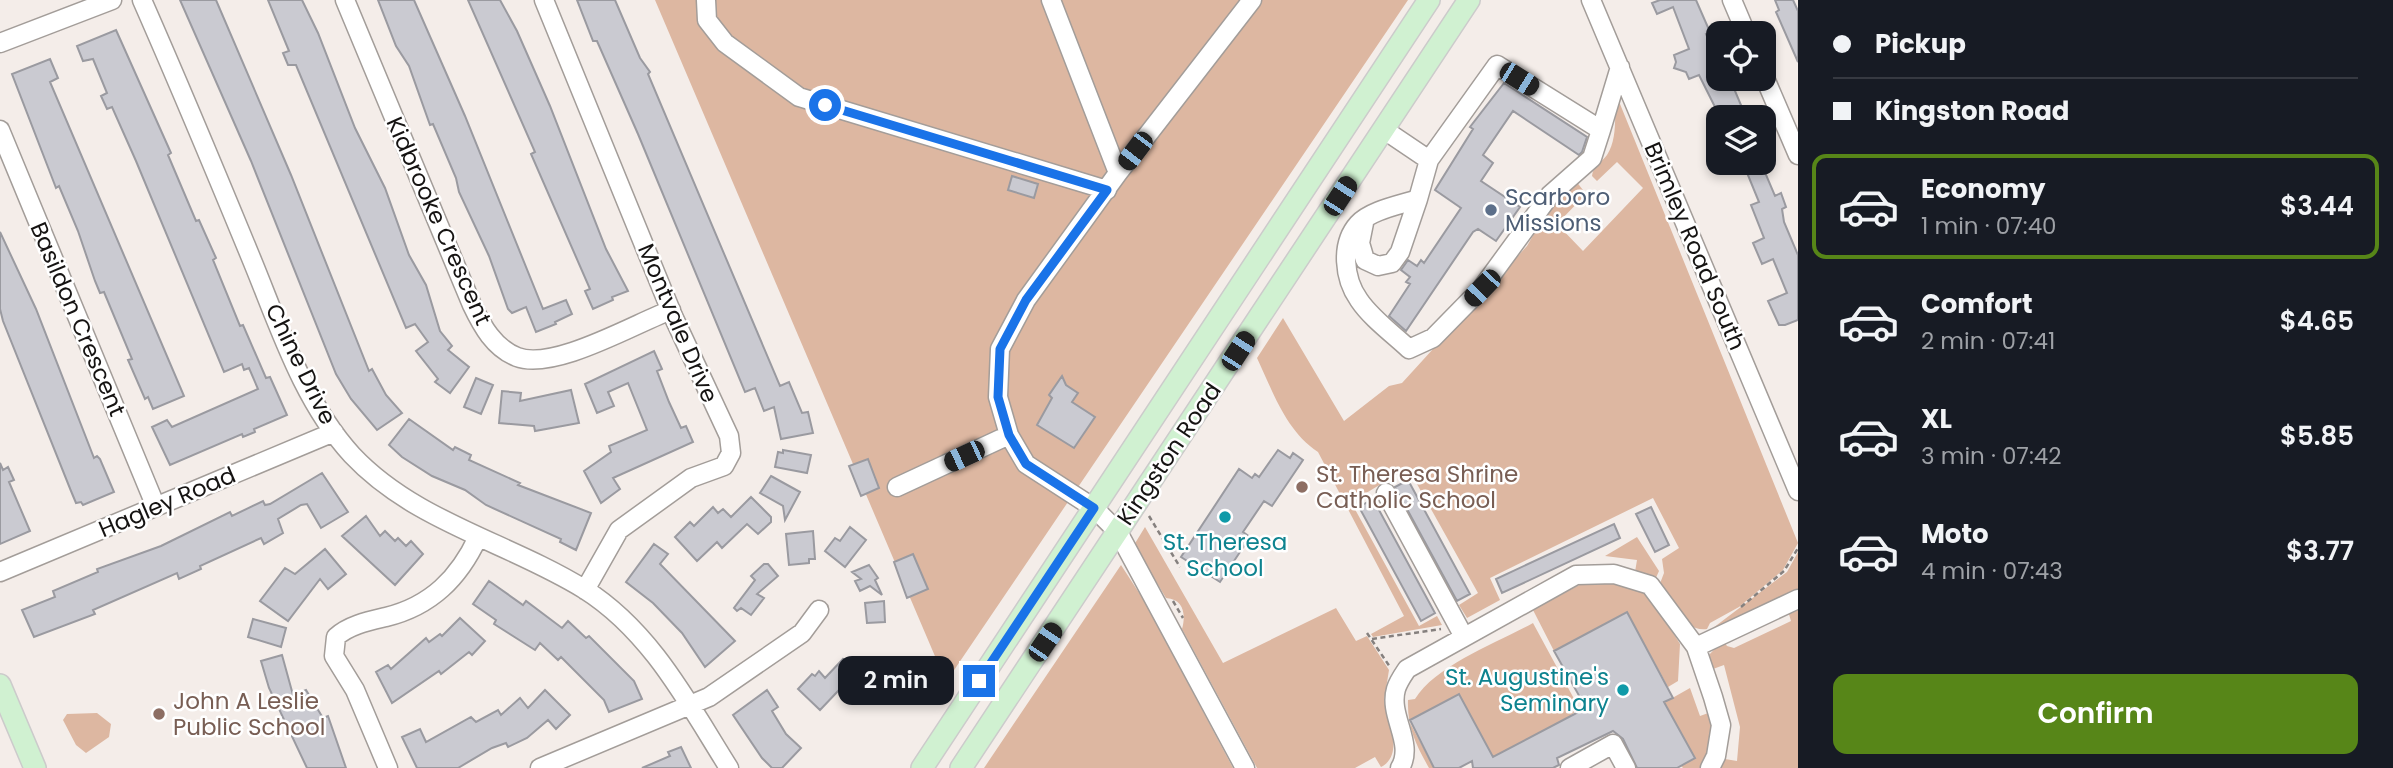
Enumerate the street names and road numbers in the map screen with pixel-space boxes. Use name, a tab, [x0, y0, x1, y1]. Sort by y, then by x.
street label: Kidbrooke Crescent	[379, 112, 499, 330]
street label: Brimley Road South	[1637, 137, 1753, 355]
street label: Basildon Crescent	[23, 217, 133, 421]
street label: Montvale Drive	[630, 239, 726, 407]
street label: Chine Drive	[258, 298, 344, 430]
street label: Kingston Road	[1109, 376, 1229, 532]
street label: Hagley Road	[94, 459, 240, 545]

